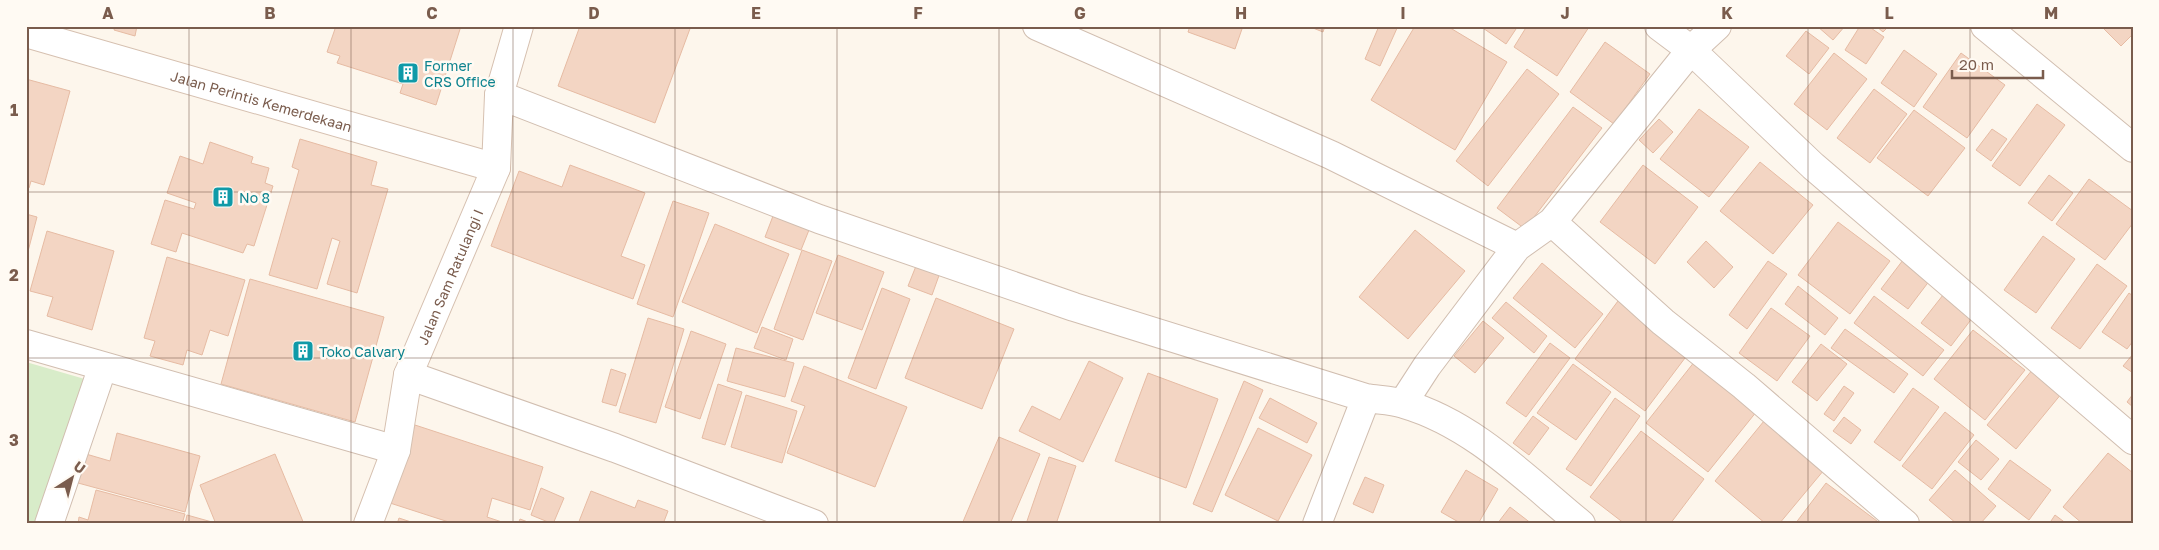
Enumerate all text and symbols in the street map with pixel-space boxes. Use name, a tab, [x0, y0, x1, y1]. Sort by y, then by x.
text: A	[102, 3, 114, 23]
text: B	[264, 3, 276, 23]
text: C	[426, 3, 438, 23]
text: D	[588, 3, 600, 23]
text: E	[751, 3, 761, 23]
text: F	[913, 3, 923, 23]
text: G	[1074, 3, 1086, 23]
text: H	[1235, 3, 1247, 23]
text: I	[1400, 3, 1406, 23]
text: J	[1560, 3, 1570, 23]
text: K	[1721, 3, 1733, 23]
text: L	[1884, 3, 1894, 23]
text: M	[2044, 3, 2058, 23]
scale bar	[1952, 48, 2043, 80]
text: 20 m	[1959, 55, 1994, 73]
place label: Former CRS Office	[424, 57, 496, 90]
building icon: Former CRS Office	[396, 61, 420, 85]
street label: Jalan Perintis Kemerdekaan	[169, 67, 354, 135]
text: 1	[10, 100, 18, 120]
building icon: No 8	[211, 185, 235, 209]
place label: No 8	[239, 189, 270, 206]
street label: Jalan Sam Ratulangi I	[414, 206, 486, 347]
text: 2	[9, 265, 19, 285]
building icon: Toko Calvary	[291, 339, 315, 363]
place label: Toko Calvary	[319, 343, 405, 360]
text: 3	[9, 430, 19, 450]
north arrow	[48, 452, 98, 502]
text: U	[71, 457, 89, 477]

